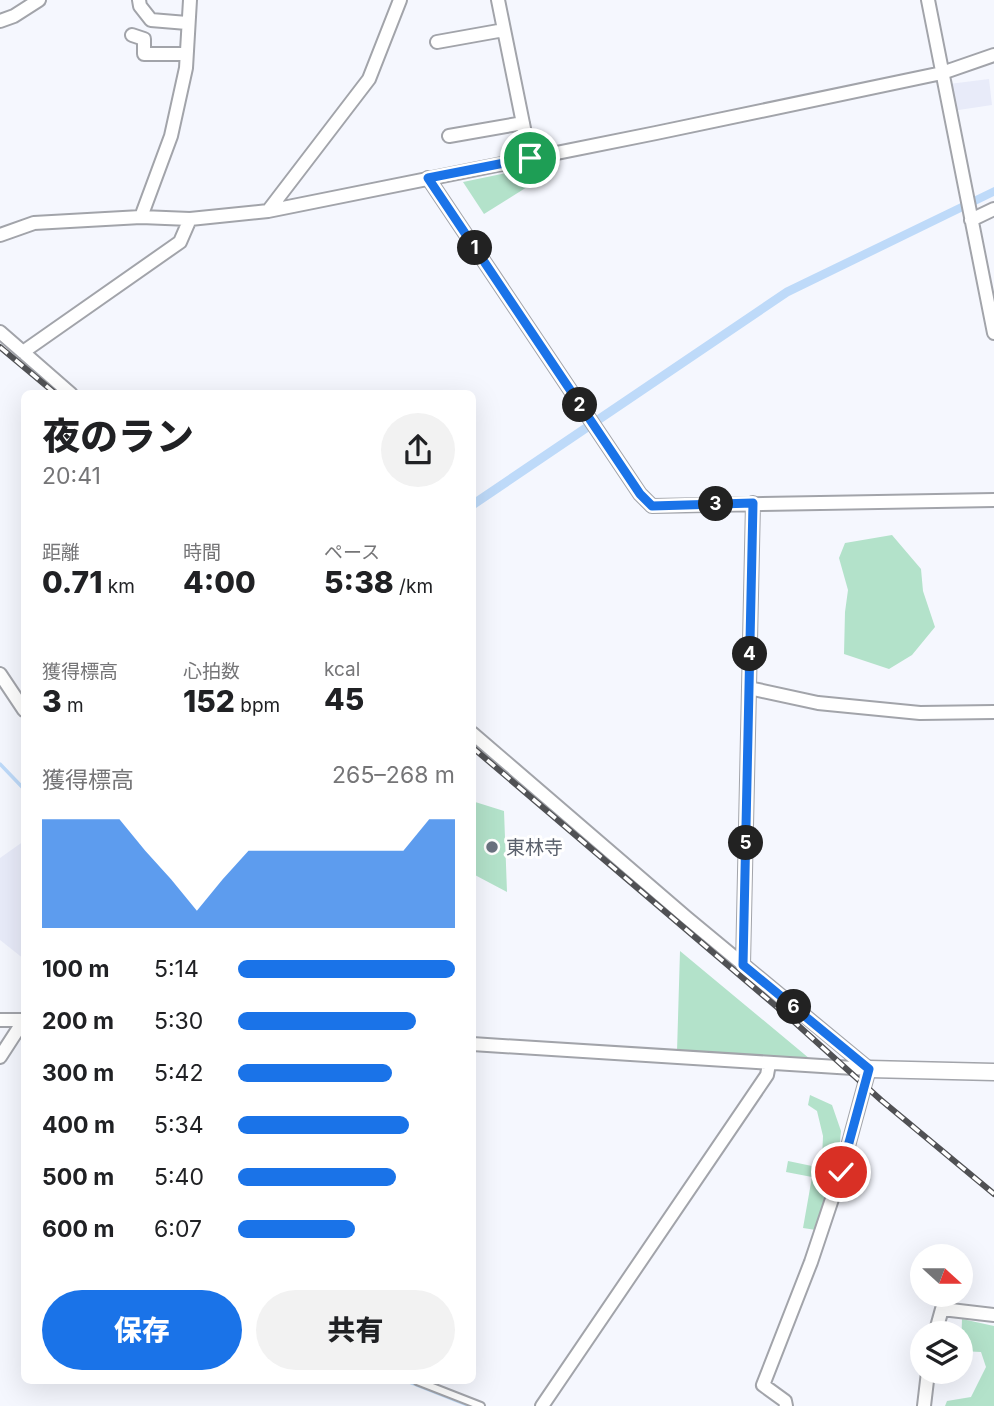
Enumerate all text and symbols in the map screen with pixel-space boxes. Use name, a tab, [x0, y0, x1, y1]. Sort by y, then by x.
pin	[500, 128, 560, 188]
icon: arrive	[511, 139, 549, 177]
pin: 1	[458, 230, 492, 266]
text: 1	[470, 236, 479, 259]
pin: 2	[562, 388, 598, 422]
text: 2	[574, 393, 585, 416]
text: 夜のラン	[42, 413, 194, 459]
button: share	[381, 413, 455, 487]
text: 20:41	[42, 462, 101, 490]
pin: 3	[698, 486, 734, 522]
text: 3	[709, 492, 722, 515]
text: 距離	[42, 541, 80, 564]
text: 時間	[183, 541, 221, 564]
text: ペース	[324, 541, 380, 564]
text: 0.71	[42, 564, 102, 600]
text: 4:00	[183, 564, 256, 600]
text: 5:38	[324, 564, 394, 600]
text: km	[102, 575, 135, 598]
text: /km	[394, 575, 433, 598]
pin: 4	[732, 636, 768, 672]
text: 4	[743, 642, 756, 665]
text: kcal	[324, 658, 360, 681]
text: 獲得標高	[42, 660, 118, 683]
text: 心拍数	[183, 660, 240, 683]
text: 45	[324, 681, 364, 717]
text: 3	[42, 683, 62, 719]
text: 152	[183, 683, 235, 719]
text: m	[62, 694, 84, 717]
text: bpm	[235, 694, 280, 717]
text: 265–268 m	[332, 761, 455, 789]
text: 獲得標高	[42, 766, 134, 794]
pin: 5	[728, 826, 764, 860]
text: 5	[739, 831, 752, 854]
place label: 東林寺	[506, 836, 563, 859]
marker: 東林寺	[484, 839, 500, 855]
text: 100 m	[42, 955, 109, 983]
text: 5:14	[154, 955, 199, 983]
pin: 6	[776, 990, 812, 1024]
text: 6	[787, 995, 800, 1018]
text: 200 m	[42, 1007, 114, 1035]
text: 5:30	[154, 1007, 203, 1035]
text: 300 m	[42, 1059, 114, 1087]
text: 5:42	[154, 1059, 204, 1087]
text: 400 m	[42, 1111, 115, 1139]
text: 5:34	[154, 1111, 204, 1139]
pin	[811, 1142, 871, 1202]
icon: check	[822, 1153, 860, 1191]
text: 500 m	[42, 1163, 114, 1191]
text: 5:40	[154, 1163, 204, 1191]
text: 600 m	[42, 1215, 114, 1243]
text: 6:07	[154, 1215, 202, 1243]
north arrow	[910, 1244, 973, 1307]
map controls	[910, 1244, 973, 1384]
button: 保存	[42, 1290, 242, 1370]
button: 共有	[256, 1290, 455, 1370]
button: layers	[910, 1321, 973, 1384]

